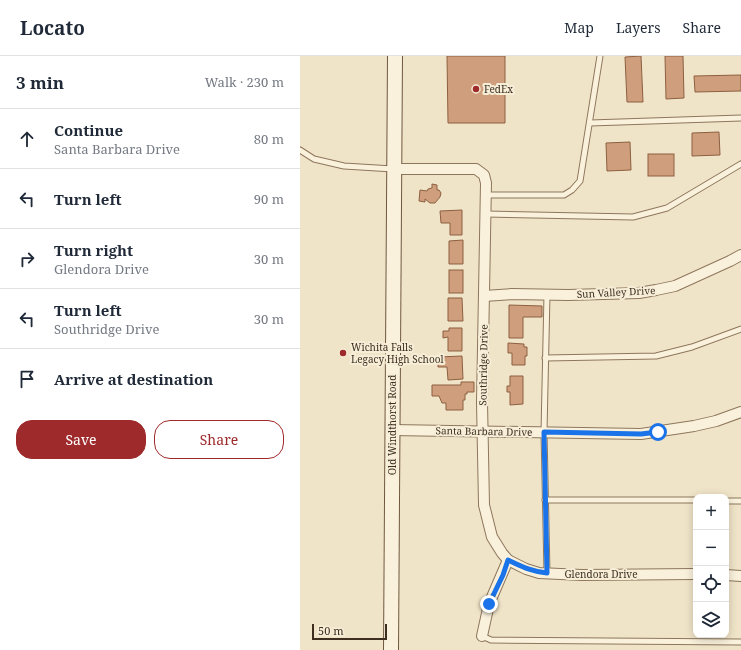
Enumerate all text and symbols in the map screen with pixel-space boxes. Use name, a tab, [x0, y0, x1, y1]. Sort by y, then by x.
text: Locato	[20, 15, 85, 41]
text: Map	[564, 18, 594, 37]
text: Layers	[616, 18, 661, 37]
text: Share	[683, 18, 721, 37]
text: 3 min	[16, 71, 64, 94]
text: Walk · 230 m	[205, 73, 284, 91]
place label: FedEx	[484, 82, 513, 96]
marker: FedEx	[471, 84, 481, 94]
text: Continue	[54, 120, 123, 140]
icon: ahead	[16, 128, 38, 150]
text: 80 m	[254, 130, 284, 148]
text: Santa Barbara Drive	[54, 140, 180, 158]
icon: left	[16, 188, 38, 210]
text: Turn left	[54, 189, 122, 209]
text: 90 m	[254, 190, 284, 208]
text: Turn right	[54, 240, 133, 260]
icon: right	[16, 248, 38, 270]
text: 30 m	[254, 250, 284, 268]
text: Glendora Drive	[54, 260, 149, 278]
street label: Sun Valley Drive	[576, 283, 656, 301]
text: Turn left	[54, 300, 122, 320]
icon: left	[16, 308, 38, 330]
text: 30 m	[254, 310, 284, 328]
text: Southridge Drive	[54, 320, 159, 338]
street label: Southridge Drive	[475, 324, 491, 406]
place label: Wichita Falls Legacy High School	[351, 340, 444, 366]
marker: Wichita Falls Legacy High School	[338, 348, 348, 358]
icon: arrive	[16, 368, 38, 390]
text: Arrive at destination	[54, 369, 213, 389]
street label: Old Windthorst Road	[385, 375, 399, 475]
button: Save	[16, 420, 146, 459]
button: Share	[154, 420, 284, 459]
street label: Santa Barbara Drive	[435, 423, 533, 439]
route start	[649, 423, 667, 441]
map controls	[693, 494, 729, 638]
button: +	[693, 494, 729, 530]
button: −	[693, 530, 729, 566]
button: locate	[693, 566, 729, 602]
street label: Glendora Drive	[564, 567, 638, 581]
route end	[480, 595, 498, 613]
button: layers	[693, 602, 729, 638]
scale bar	[312, 622, 387, 641]
text: 50 m	[318, 623, 344, 638]

